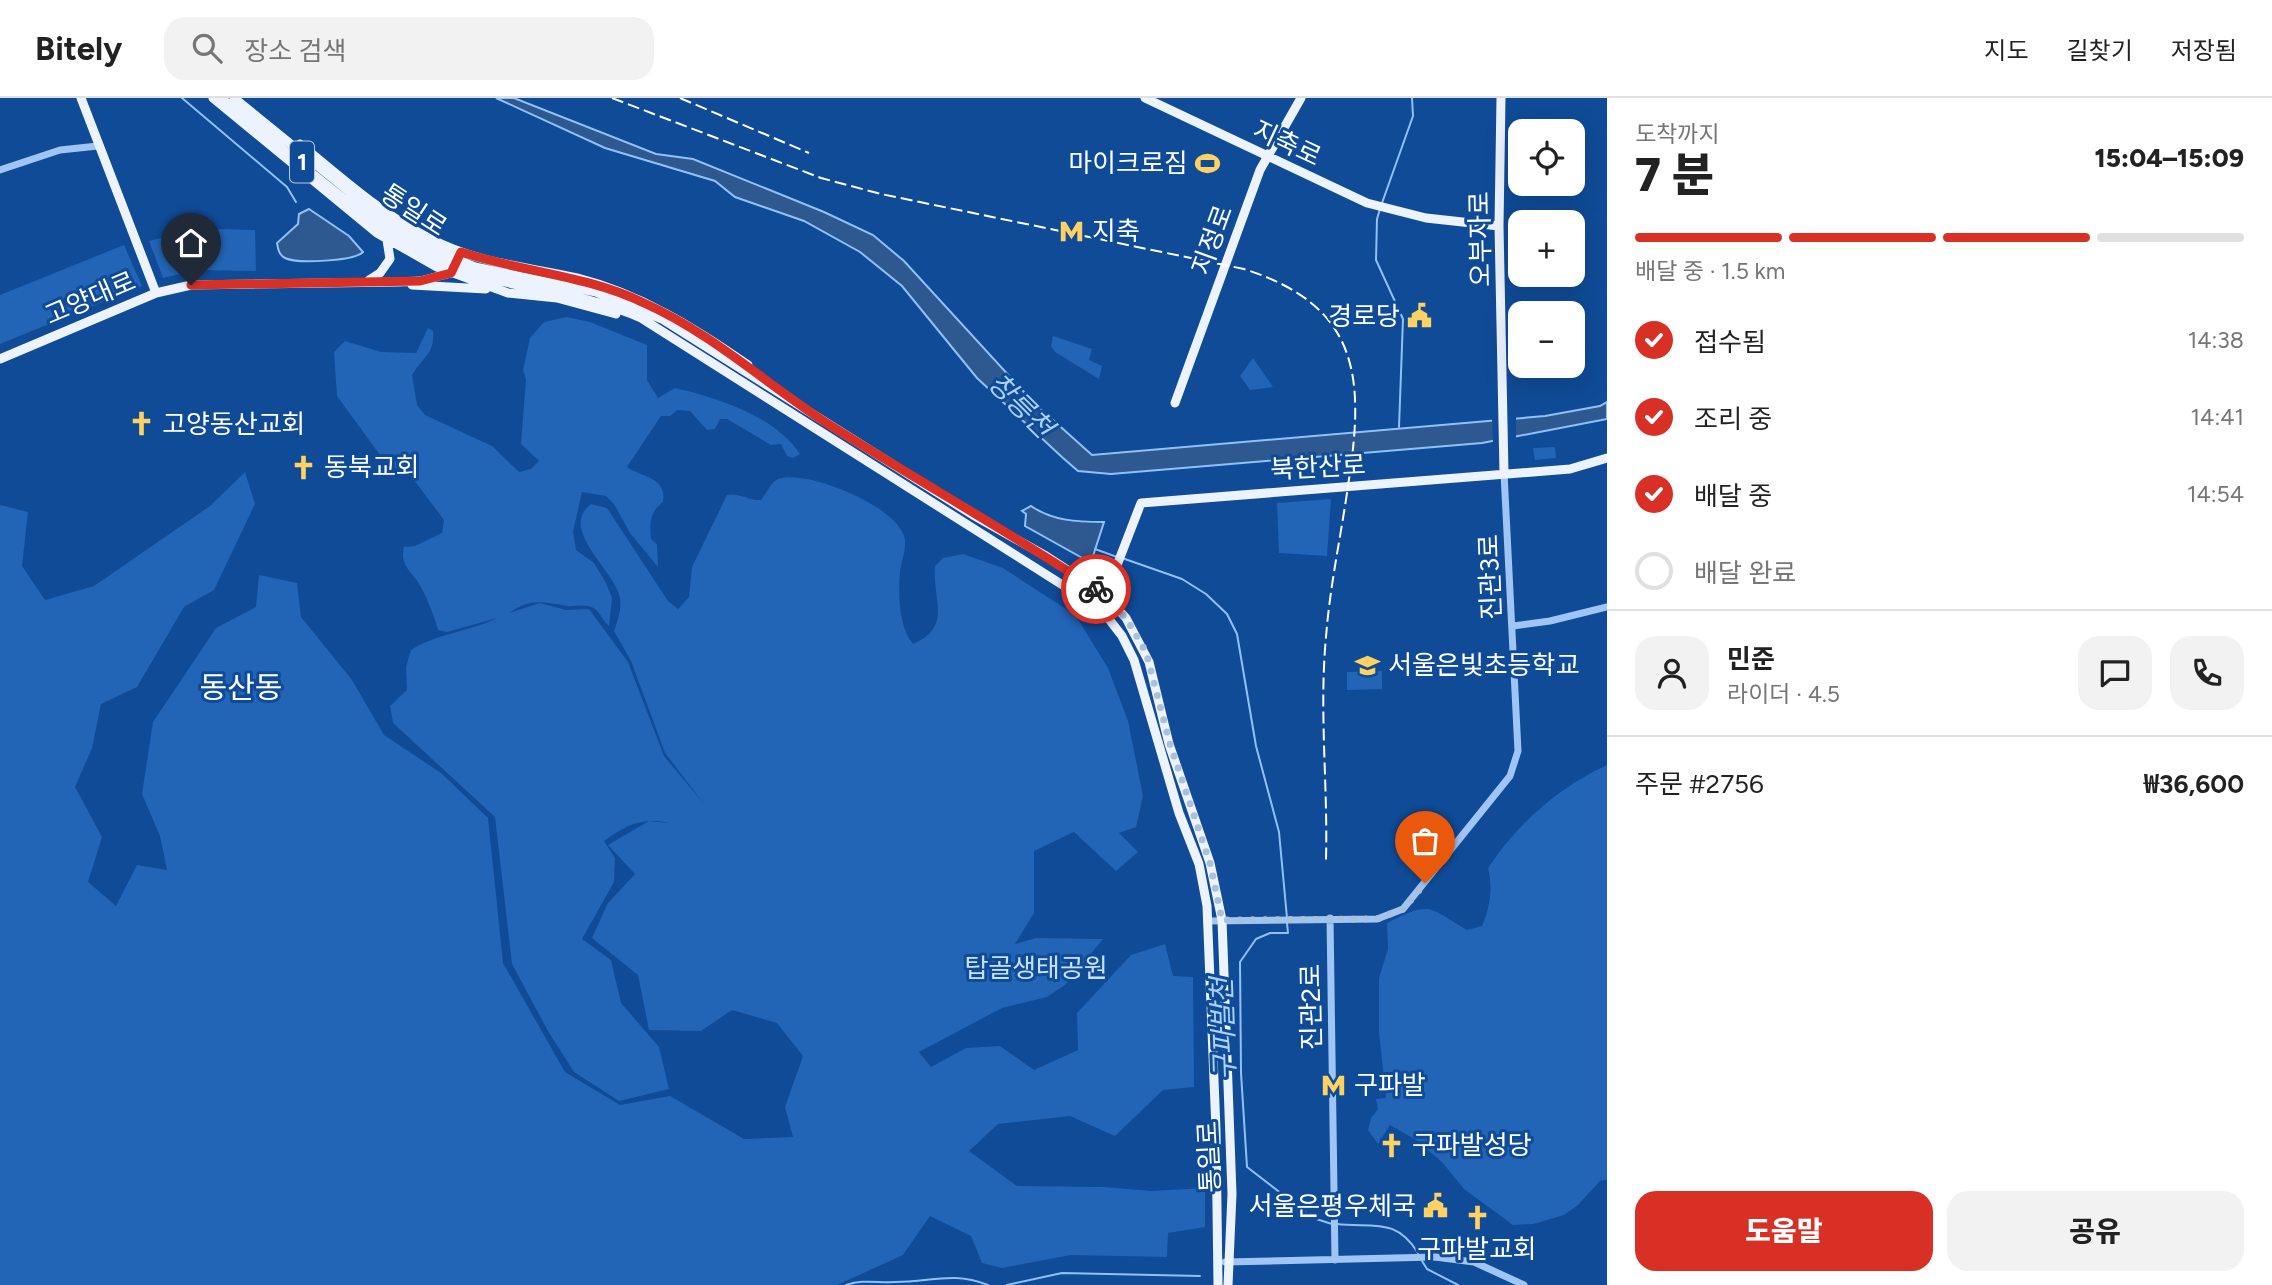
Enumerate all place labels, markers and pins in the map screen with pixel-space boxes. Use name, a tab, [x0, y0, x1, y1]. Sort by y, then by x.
place label: 마이크로짐	[1068, 147, 1188, 179]
sports icon: 마이크로짐	[1194, 149, 1222, 177]
pin	[161, 213, 221, 285]
place label: 지축	[1092, 215, 1140, 247]
metro station icon: 지축	[1058, 217, 1086, 245]
place label: 경로당	[1328, 300, 1400, 332]
public building icon: 경로당	[1406, 302, 1434, 330]
place label: 고양동산교회	[162, 408, 306, 440]
church icon: 고양동산교회	[128, 410, 156, 438]
place label: 동북교회	[324, 451, 420, 483]
church icon: 동북교회	[290, 453, 318, 481]
place label: 서울은빛초등학교	[1388, 649, 1579, 681]
school or university icon: 서울은빛초등학교	[1354, 651, 1382, 679]
pin	[1395, 811, 1455, 883]
place label: 구파발	[1354, 1069, 1426, 1101]
metro station icon: 구파발	[1320, 1071, 1348, 1099]
place label: 구파발성당	[1412, 1129, 1532, 1161]
church icon: 구파발성당	[1378, 1131, 1406, 1159]
place label: 서울은평우체국	[1249, 1190, 1416, 1222]
public building icon: 서울은평우체국	[1422, 1192, 1450, 1220]
church icon: 구파발교회	[1463, 1203, 1491, 1231]
place label: 구파발교회	[1417, 1233, 1537, 1265]

